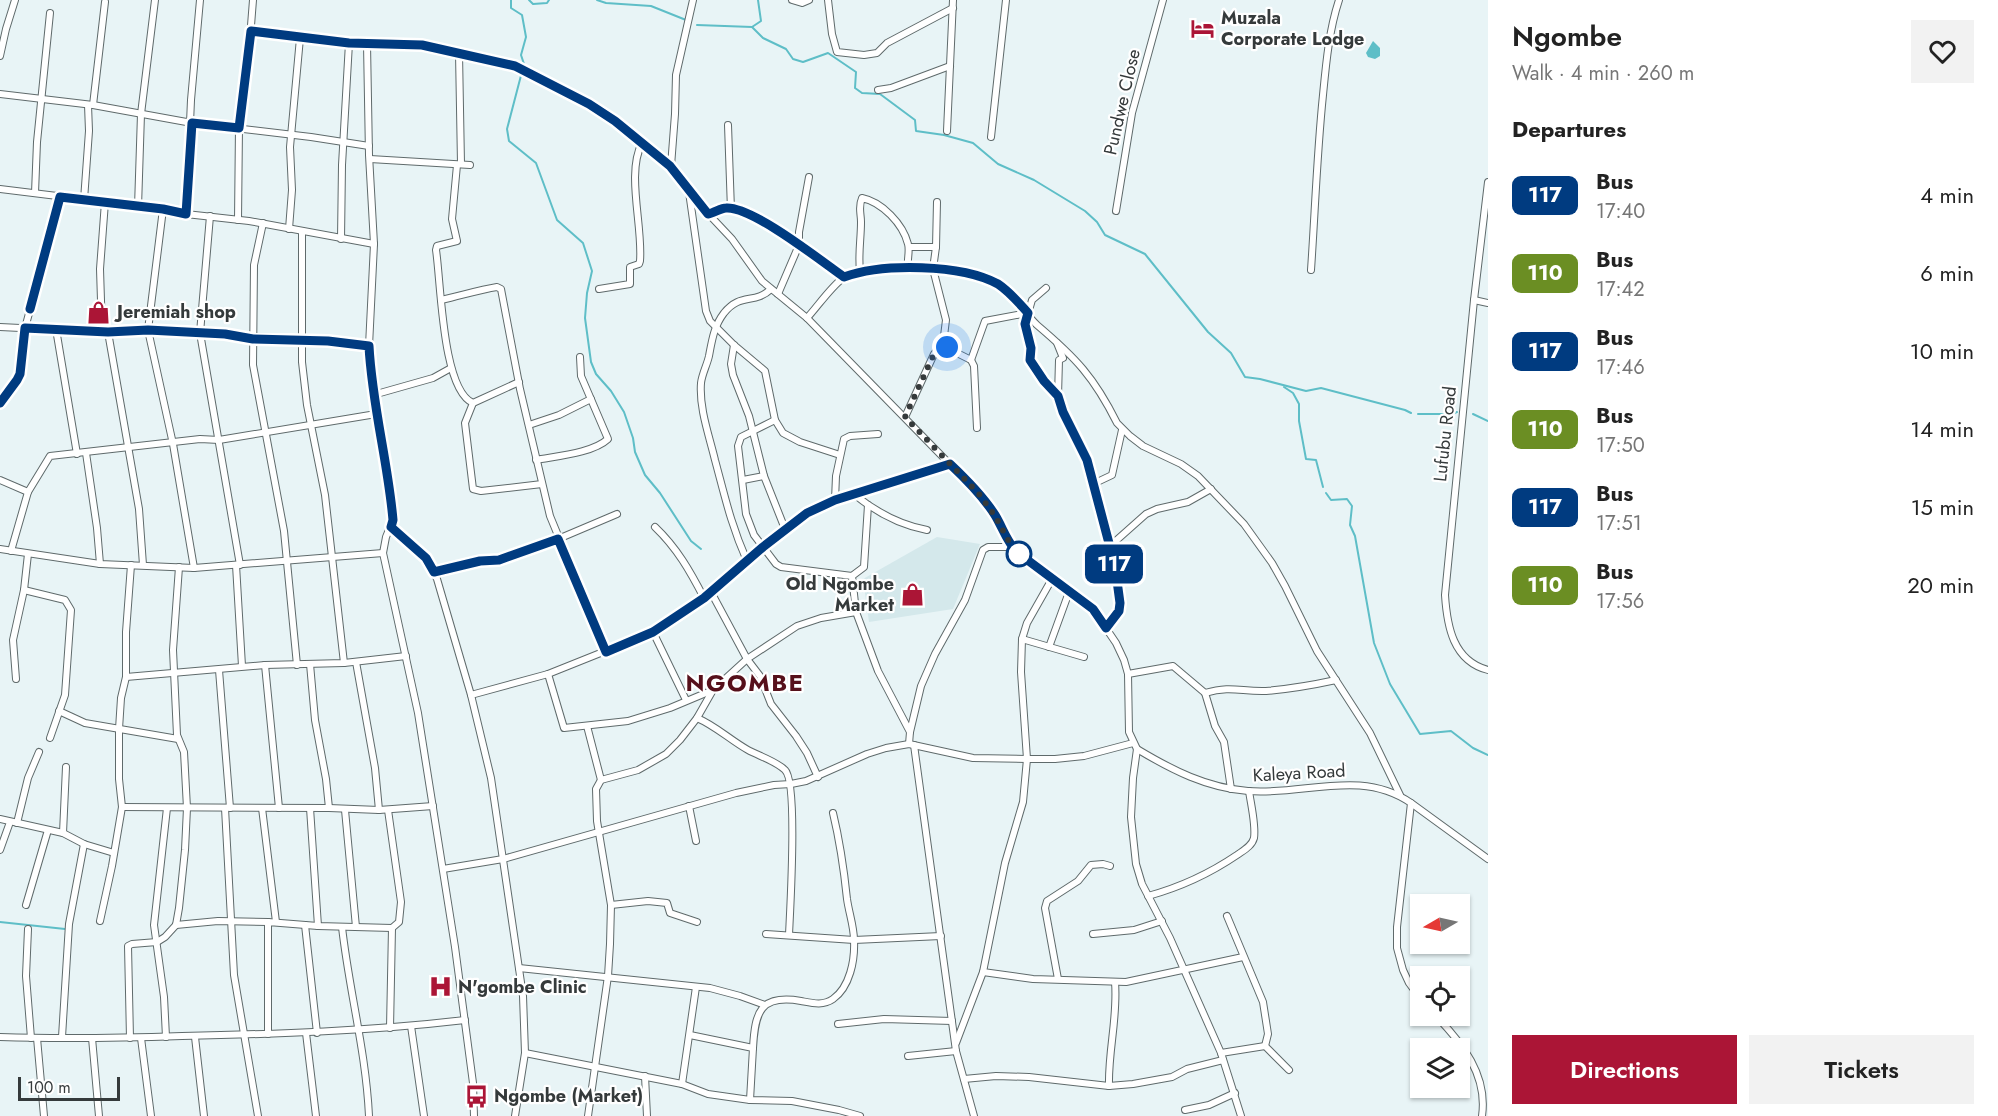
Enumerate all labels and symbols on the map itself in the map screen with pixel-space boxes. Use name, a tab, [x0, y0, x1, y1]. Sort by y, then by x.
place label: Muzala Corporate Lodge	[1221, 5, 1364, 52]
hotel icon: Muzala Corporate Lodge	[1190, 15, 1216, 41]
street label: Pundwe Close	[1097, 46, 1147, 158]
shop icon: Jeremiah shop	[86, 299, 112, 325]
place label: Jeremiah shop	[114, 299, 236, 325]
your location	[932, 332, 962, 362]
street label: Lufubu Road	[1427, 385, 1463, 483]
unlabelled marker	[1006, 541, 1032, 567]
line badge: 117	[1080, 544, 1148, 584]
place label: Old Ngombe Market	[786, 571, 894, 618]
shop icon: Old Ngombe Market	[899, 581, 925, 607]
district label: NGOMBE	[685, 665, 805, 700]
street label: Kaleya Road	[1252, 758, 1346, 788]
north arrow	[1410, 894, 1470, 954]
hospital icon: N'gombe Clinic	[427, 974, 453, 1000]
place label: N'gombe Clinic	[458, 974, 587, 1000]
scale bar	[18, 1074, 120, 1102]
bus stop icon: Ngombe (Market)	[463, 1083, 489, 1109]
place label: Ngombe (Market)	[494, 1083, 643, 1109]

